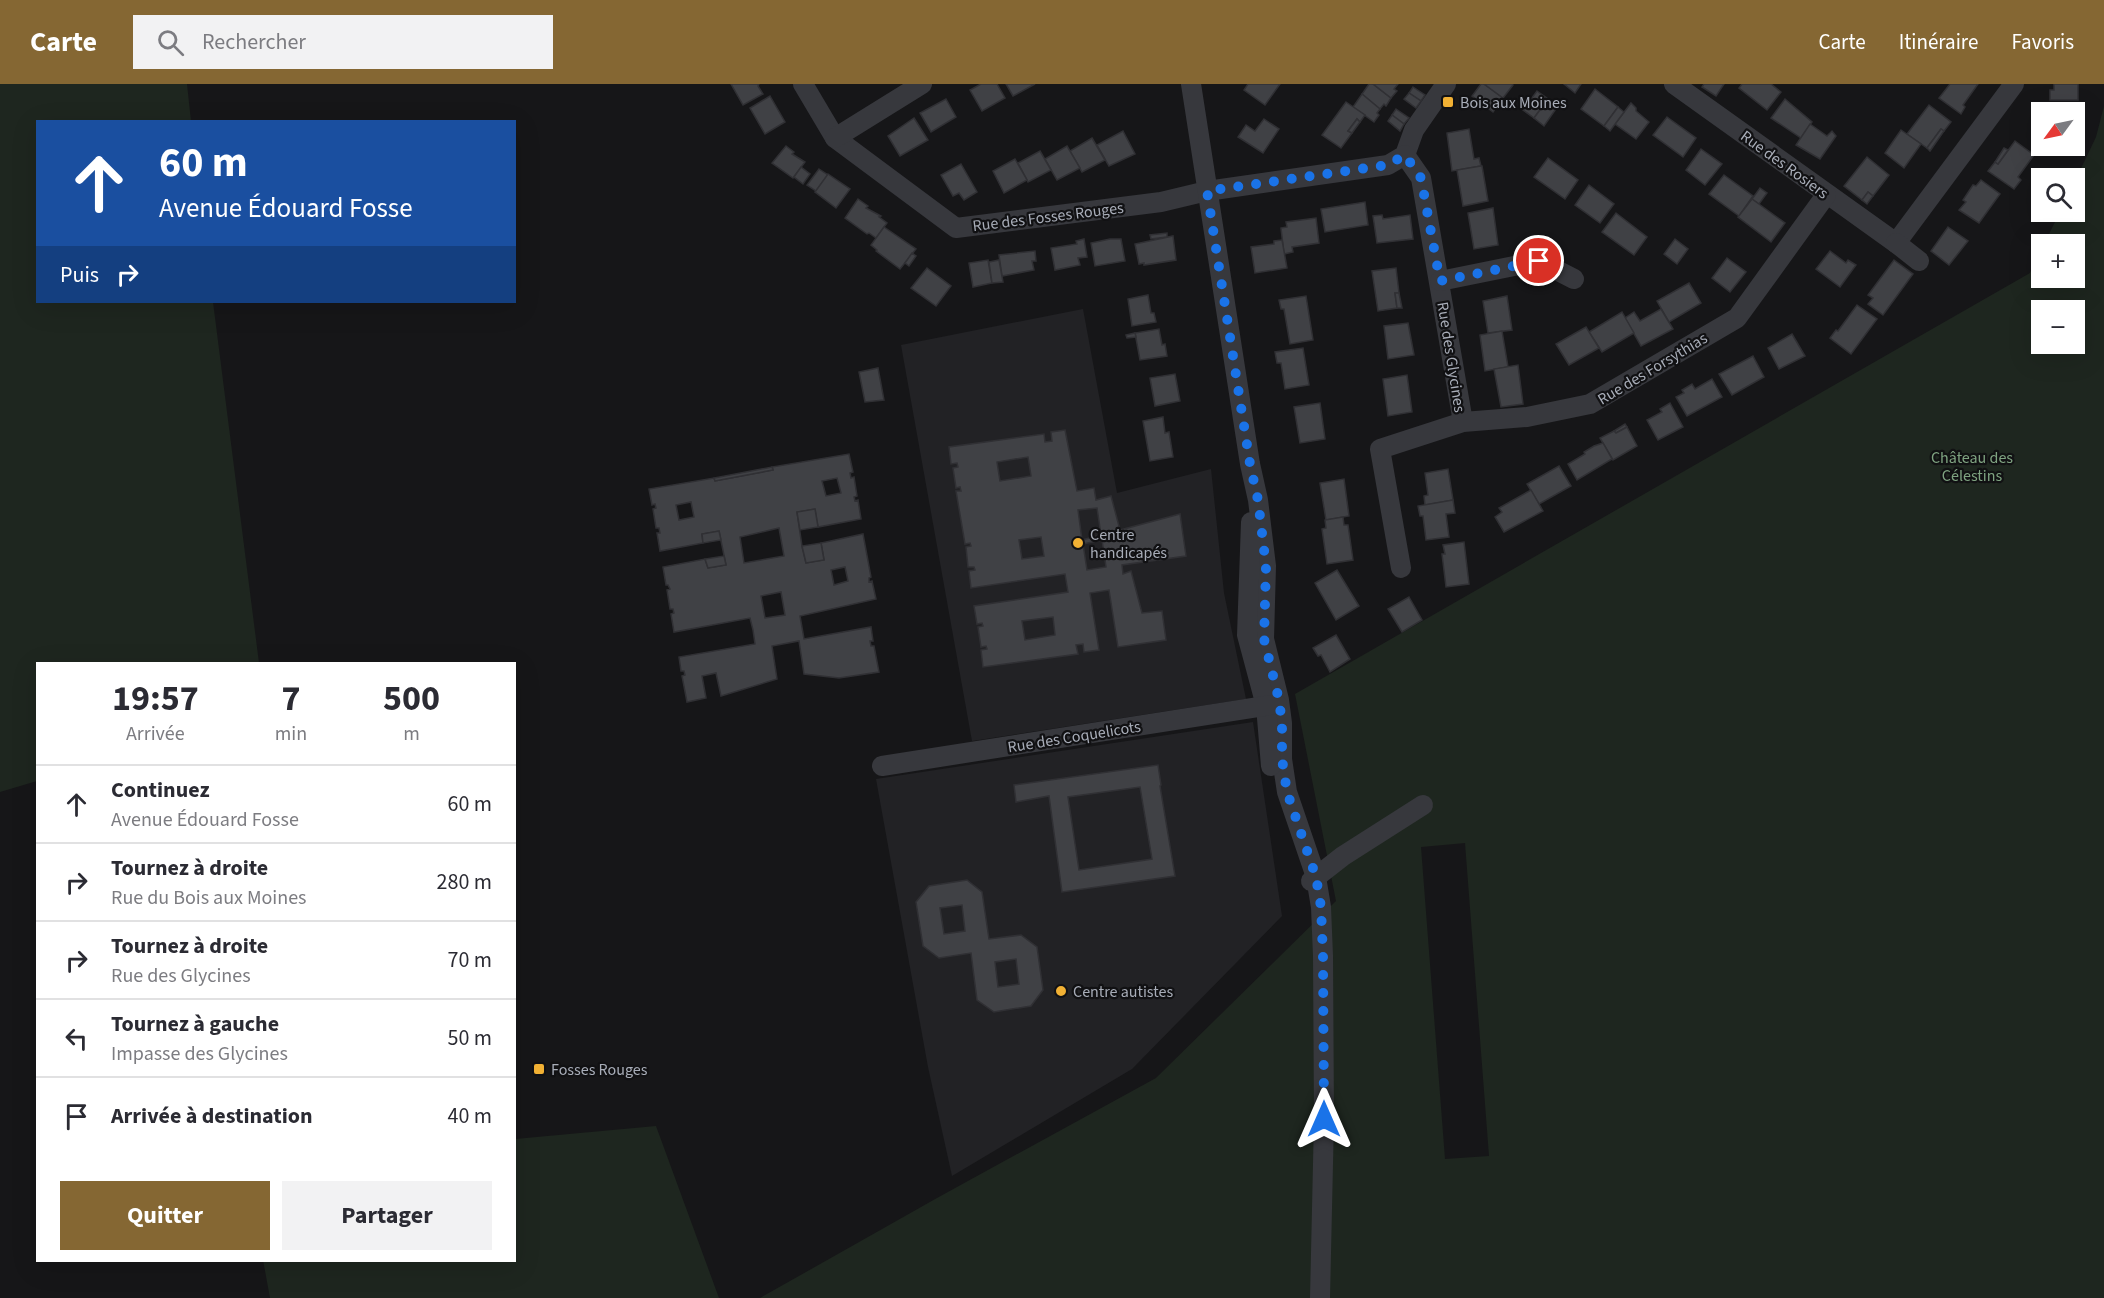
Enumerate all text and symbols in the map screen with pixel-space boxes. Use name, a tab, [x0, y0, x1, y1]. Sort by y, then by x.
search box	[133, 15, 553, 69]
text: Carte	[30, 22, 97, 62]
icon: search	[154, 26, 187, 59]
text: Rechercher	[202, 26, 306, 58]
text: Carte	[1819, 27, 1866, 57]
text: Itinéraire	[1899, 27, 1978, 57]
text: Favoris	[2011, 27, 2074, 57]
place label: Bois aux Moines	[1460, 92, 1567, 114]
marker: Bois aux Moines	[1441, 95, 1455, 109]
north arrow	[2031, 102, 2085, 156]
map controls	[2031, 102, 2085, 354]
street label: Rue des Rosiers	[1736, 125, 1833, 204]
text: 60 m	[159, 133, 248, 193]
icon: ahead	[60, 144, 138, 222]
button: search	[2031, 168, 2085, 222]
text: Avenue Édouard Fosse	[159, 189, 413, 228]
street label: Rue des Fosses Rouges	[971, 197, 1125, 237]
button: +	[2031, 234, 2085, 288]
pin	[1513, 235, 1564, 286]
icon: arrive	[1522, 244, 1555, 277]
icon: right	[111, 258, 144, 291]
text: Puis	[60, 259, 99, 291]
street label: Rue des Glycines	[1431, 300, 1471, 414]
button: −	[2031, 300, 2085, 354]
street label: Rue des Forsythias	[1593, 327, 1712, 410]
park label: Château des Célestins	[1931, 447, 2013, 487]
place label: Centre handicapés	[1090, 524, 1167, 564]
marker: Centre handicapés	[1071, 536, 1085, 550]
text: 19:57	[112, 673, 199, 724]
text: 7	[281, 673, 300, 724]
text: 500	[383, 673, 440, 724]
street label: Rue des Coquelicots	[1006, 716, 1142, 758]
text: Arrivée	[126, 720, 185, 748]
text: min	[275, 720, 307, 748]
text: m	[403, 720, 420, 748]
text: Continuez	[111, 774, 210, 806]
icon: ahead	[60, 788, 93, 821]
text: 60 m	[447, 788, 492, 820]
text: Avenue Édouard Fosse	[111, 806, 299, 834]
text: Tournez à droite	[111, 852, 268, 884]
icon: right	[60, 866, 93, 899]
text: 280 m	[437, 866, 492, 898]
text: Rue du Bois aux Moines	[111, 884, 306, 912]
text: Tournez à droite	[111, 930, 268, 962]
icon: right	[60, 944, 93, 977]
text: 70 m	[447, 944, 492, 976]
text: Rue des Glycines	[111, 962, 251, 990]
place label: Centre autistes	[1073, 981, 1173, 1003]
marker: Centre autistes	[1054, 984, 1068, 998]
text: Tournez à gauche	[111, 1008, 279, 1040]
icon: left	[60, 1022, 93, 1055]
text: 50 m	[447, 1022, 492, 1054]
text: Impasse des Glycines	[111, 1040, 288, 1068]
place label: Fosses Rouges	[551, 1059, 648, 1081]
marker: Fosses Rouges	[532, 1062, 546, 1076]
position arrow	[1292, 1087, 1356, 1151]
icon: arrive	[60, 1100, 93, 1133]
text: Arrivée à destination	[111, 1100, 313, 1132]
text: 40 m	[447, 1100, 492, 1132]
button: Quitter	[60, 1181, 270, 1250]
button: Partager	[282, 1181, 492, 1250]

